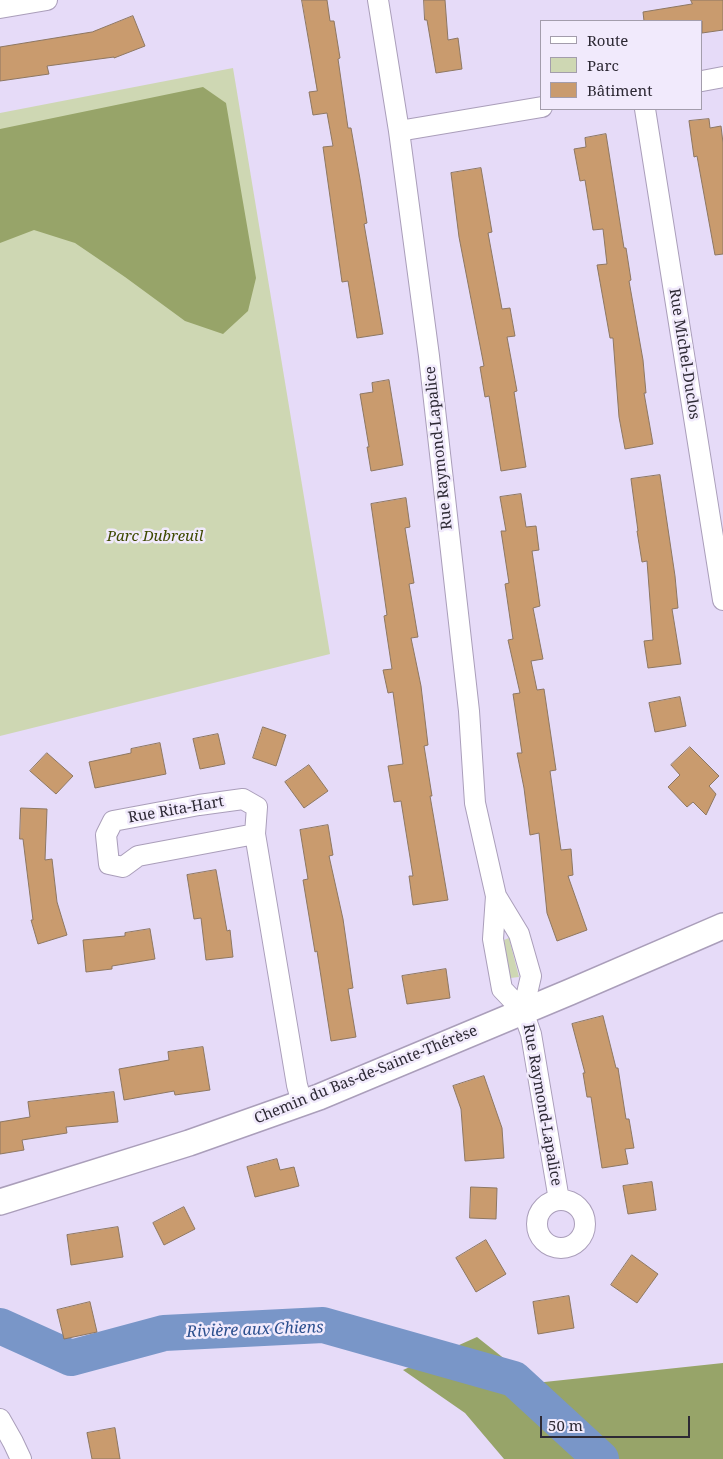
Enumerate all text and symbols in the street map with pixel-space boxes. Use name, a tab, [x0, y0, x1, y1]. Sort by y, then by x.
legend	[540, 20, 703, 110]
text: Route	[587, 30, 628, 50]
text: Parc	[587, 55, 619, 75]
text: Bâtiment	[587, 80, 653, 100]
street label: Rue Michel-Duclos	[665, 287, 703, 421]
street label: Rue Raymond-Lapalice	[421, 365, 457, 531]
park label: Parc Dubreuil	[107, 528, 203, 546]
street label: Rue Rita-Hart	[127, 793, 225, 827]
street label: Chemin du Bas-de-Sainte-Thérèse	[252, 1022, 480, 1128]
street label: Rue Raymond-Lapalice	[519, 1022, 565, 1188]
water label: Rivière aux Chiens	[186, 1318, 324, 1342]
scale bar	[543, 1406, 693, 1438]
text: 50 m	[548, 1415, 583, 1435]

